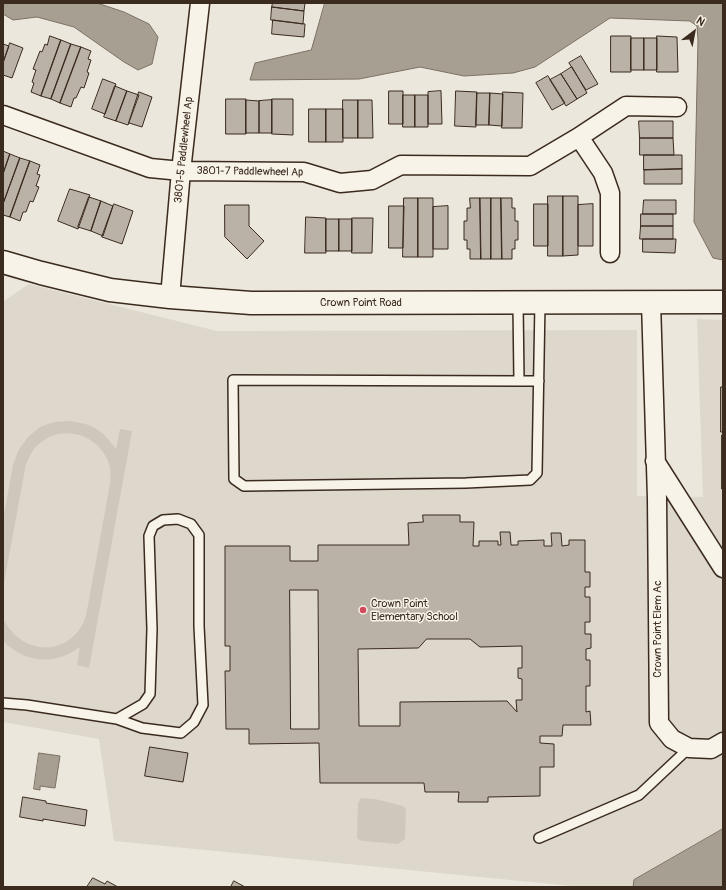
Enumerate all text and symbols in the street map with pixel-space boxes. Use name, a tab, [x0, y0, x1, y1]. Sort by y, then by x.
north arrow	[674, 12, 714, 52]
text: N	[694, 14, 707, 29]
street label: 3801-5 Paddlewheel Ap	[172, 96, 196, 204]
street label: 3801-7 Paddlewheel Ap	[197, 164, 303, 180]
street label: Crown Point Road	[320, 296, 402, 310]
street label: Crown Point Elem Ac	[651, 580, 665, 678]
place label: Crown Point Elementary School	[371, 597, 458, 623]
marker: Crown Point Elementary School	[358, 605, 368, 615]

